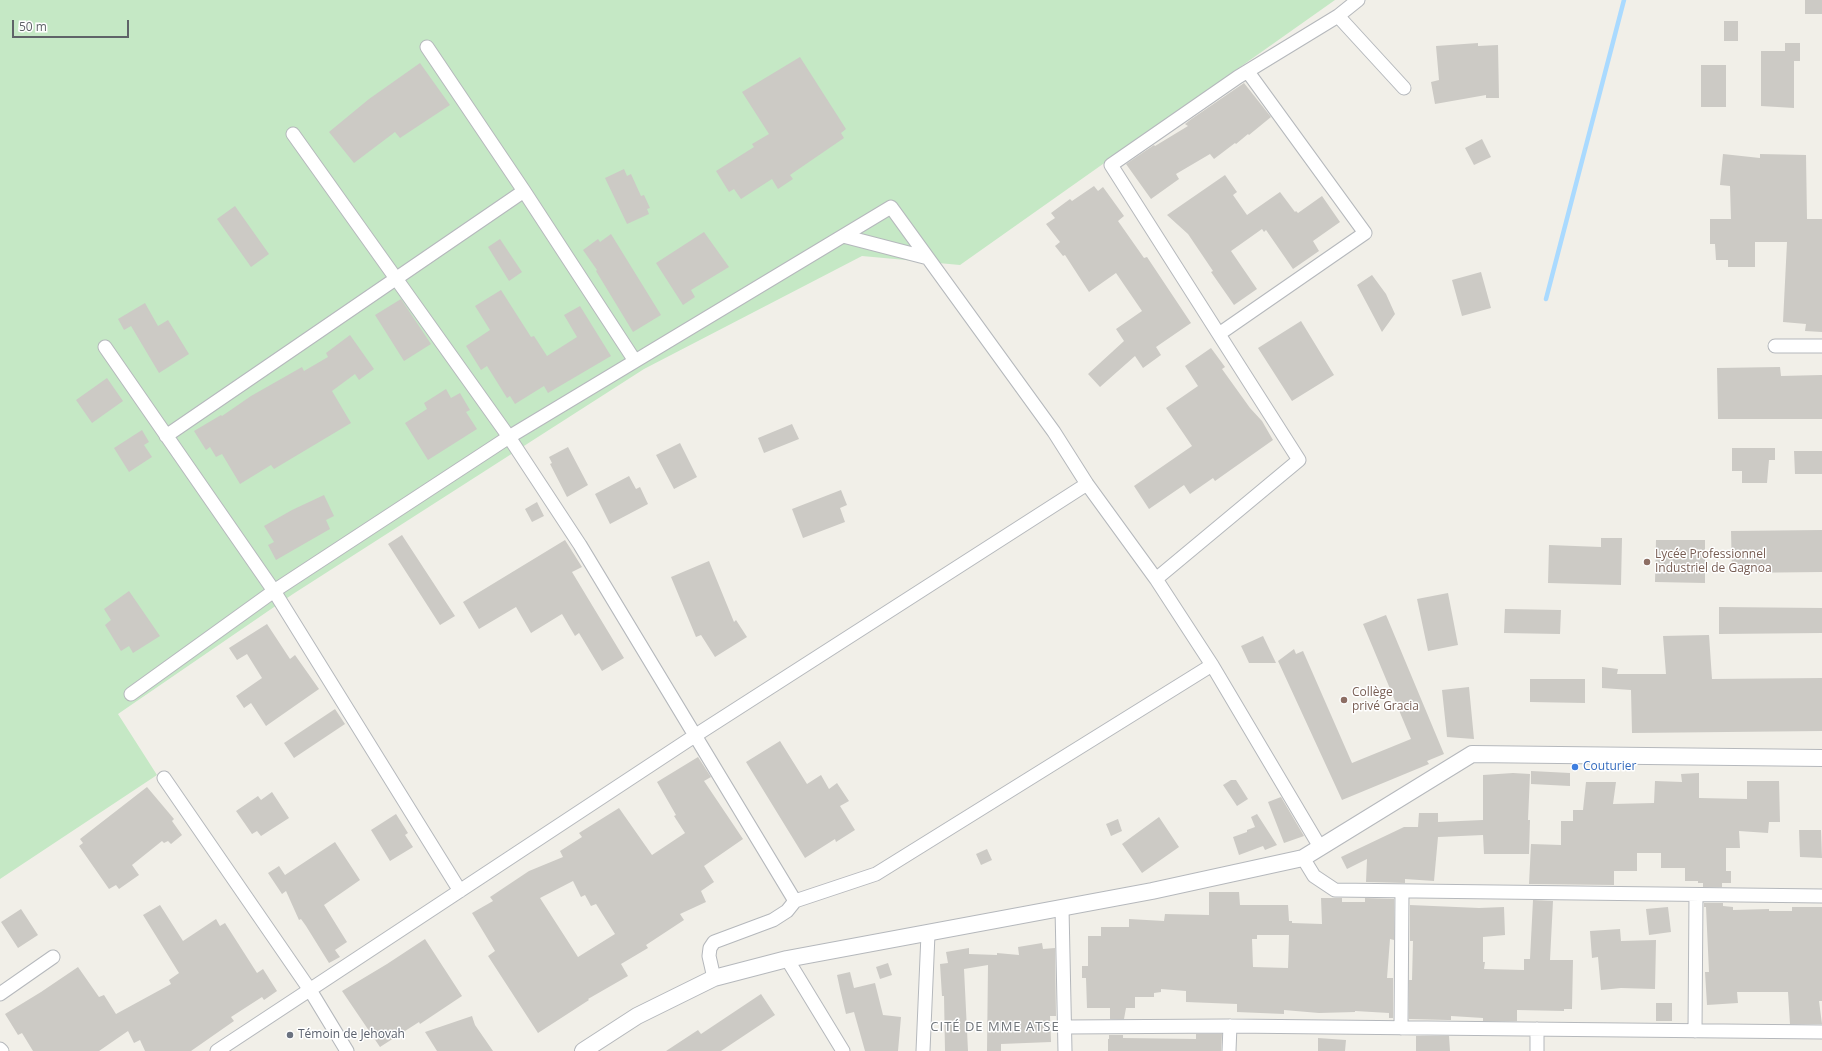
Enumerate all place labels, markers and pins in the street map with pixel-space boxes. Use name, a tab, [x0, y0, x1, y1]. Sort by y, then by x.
place label: Lycée Professionnel Industriel de Gagnoa	[1655, 548, 1772, 576]
marker: Lycée Professionnel Industriel de Gagnoa	[1642, 557, 1652, 567]
place label: Collège privé Gracia	[1352, 686, 1419, 714]
marker: Collège privé Gracia	[1339, 695, 1349, 705]
place label: Couturier	[1583, 760, 1636, 774]
marker: Couturier	[1570, 762, 1580, 772]
place label: Témoin de Jehovah	[298, 1028, 405, 1042]
marker: Témoin de Jehovah	[285, 1030, 295, 1040]

